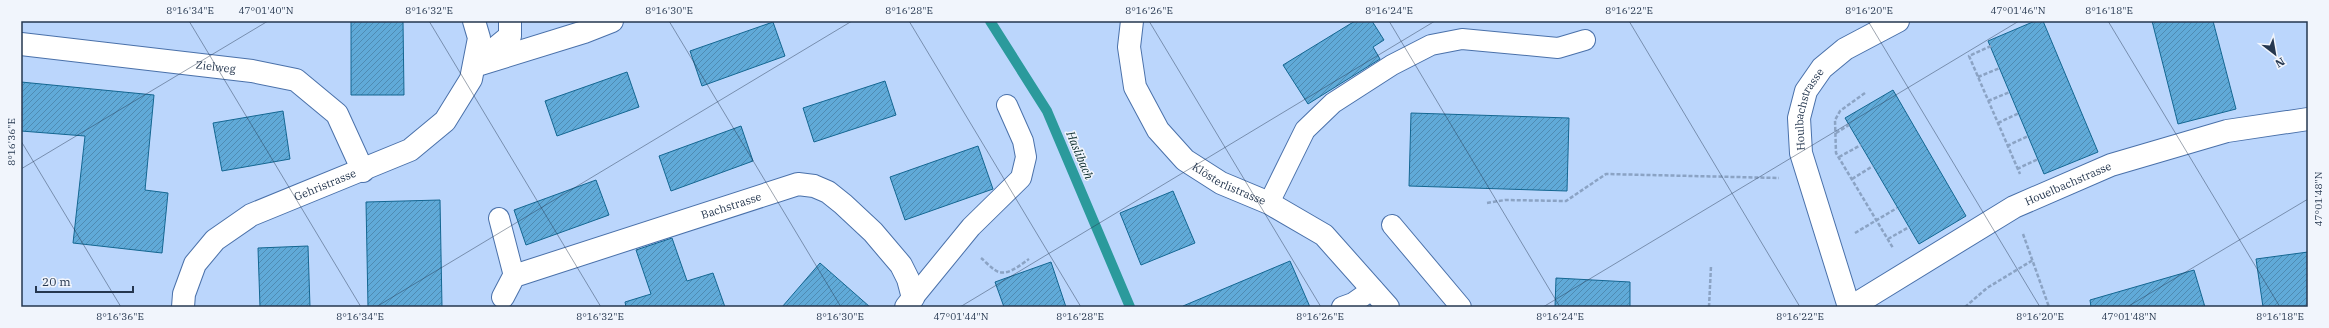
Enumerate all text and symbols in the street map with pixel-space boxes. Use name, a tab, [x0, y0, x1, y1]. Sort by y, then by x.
text: 8°16'34"E	[166, 4, 214, 17]
text: 47°01'40"N	[239, 4, 294, 17]
text: 8°16'32"E	[405, 4, 453, 17]
text: 8°16'30"E	[645, 4, 693, 17]
text: 8°16'28"E	[885, 4, 933, 17]
text: 8°16'26"E	[1125, 4, 1173, 17]
text: 8°16'24"E	[1365, 4, 1413, 17]
text: 8°16'22"E	[1605, 4, 1653, 17]
text: 8°16'20"E	[1845, 4, 1893, 17]
text: 47°01'46"N	[1991, 4, 2046, 17]
text: 8°16'18"E	[2085, 4, 2133, 17]
north arrow	[2255, 34, 2295, 74]
text: N	[2273, 54, 2287, 71]
street label: Zielweg	[195, 57, 236, 76]
street label: Houlbachstrasse	[1792, 65, 1827, 151]
text: 8°16'36"E	[5, 118, 18, 166]
water label: Haslibach	[1063, 128, 1097, 182]
street label: Klösterlistrasse	[1190, 159, 1268, 208]
street label: Houelbachstrasse	[2023, 159, 2113, 209]
street label: Gehristrasse	[292, 166, 358, 204]
text: 47°01'48"N	[2312, 171, 2325, 227]
street label: Bachstrasse	[699, 189, 763, 222]
scale bar	[36, 268, 133, 294]
text: 20 m	[42, 274, 71, 289]
text: 8°16'36"E	[96, 310, 144, 323]
text: 8°16'34"E	[336, 310, 384, 323]
text: 8°16'32"E	[576, 310, 624, 323]
text: 8°16'30"E	[816, 310, 864, 323]
text: 47°01'44"N	[934, 310, 989, 323]
text: 8°16'28"E	[1056, 310, 1104, 323]
text: 8°16'26"E	[1296, 310, 1344, 323]
text: 8°16'24"E	[1536, 310, 1584, 323]
text: 8°16'22"E	[1776, 310, 1824, 323]
text: 8°16'20"E	[2016, 310, 2064, 323]
text: 47°01'48"N	[2102, 310, 2157, 323]
text: 8°16'18"E	[2256, 310, 2304, 323]

